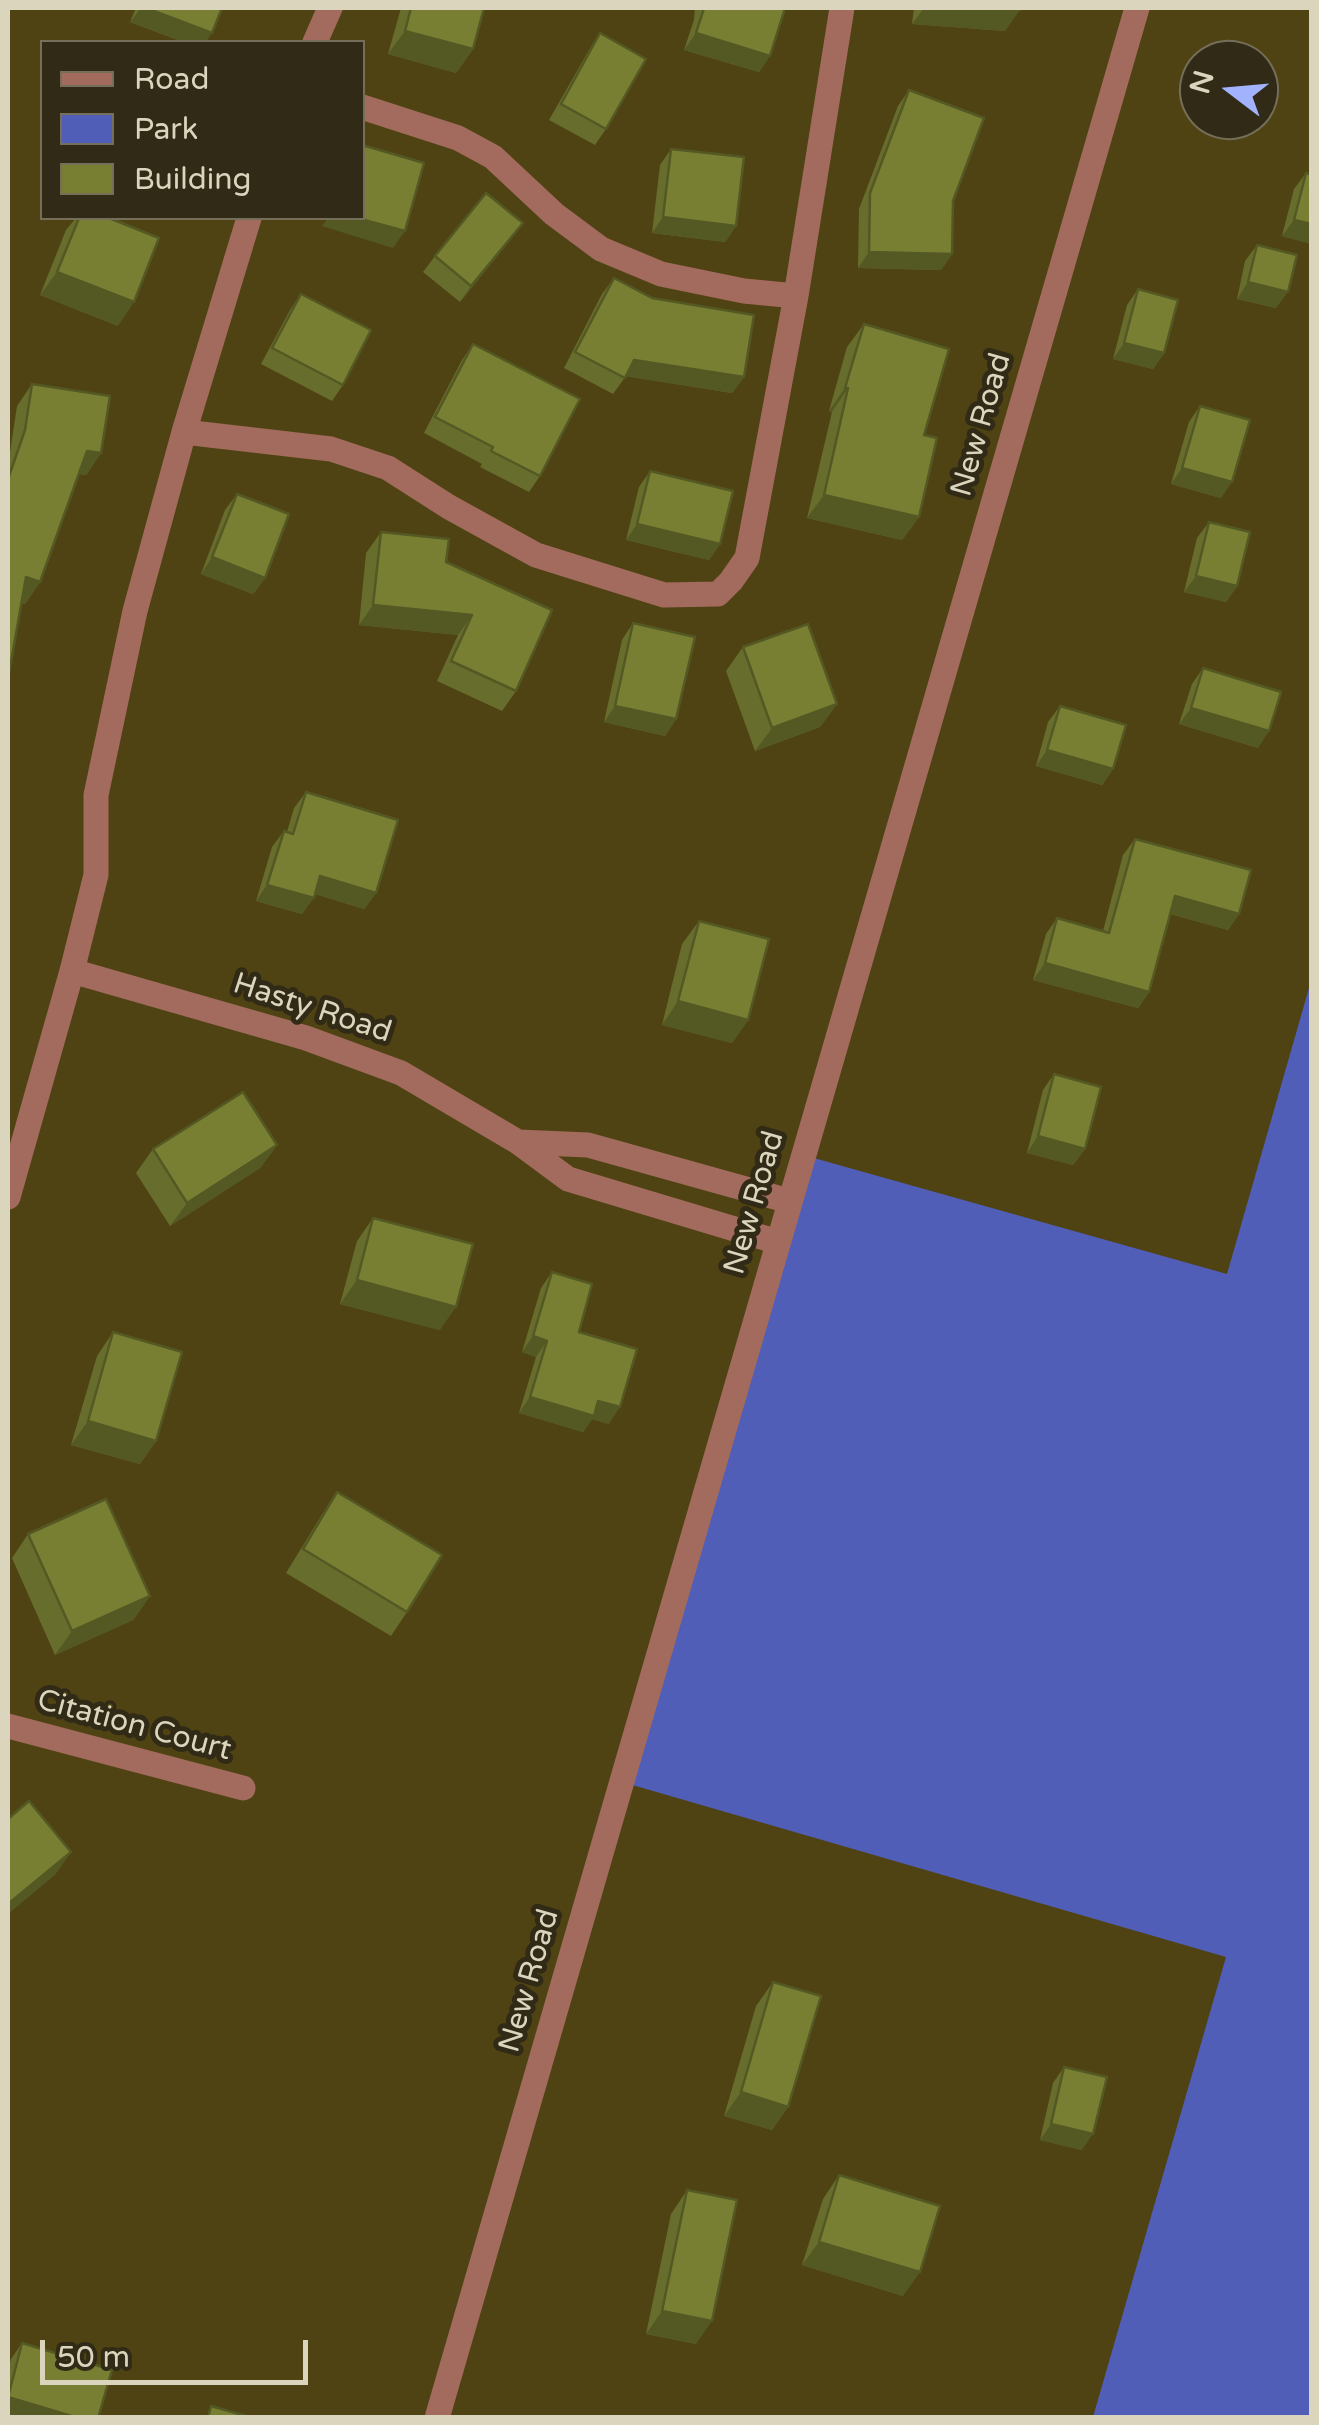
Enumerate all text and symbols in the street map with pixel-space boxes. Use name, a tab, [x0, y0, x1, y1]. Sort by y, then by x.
legend	[40, 40, 365, 220]
north arrow	[1179, 40, 1279, 140]
text: Road	[134, 61, 209, 98]
text: N	[1183, 67, 1222, 98]
text: Park	[134, 111, 198, 148]
text: Building	[134, 161, 251, 198]
street label: New Road	[944, 349, 1020, 501]
street label: Hasty Road	[228, 966, 396, 1052]
street label: New Road	[717, 1127, 793, 1279]
street label: Citation Court	[33, 1683, 235, 1769]
street label: New Road	[492, 1905, 568, 2057]
scale bar	[45, 2320, 312, 2382]
text: 50 m	[57, 2339, 130, 2376]

